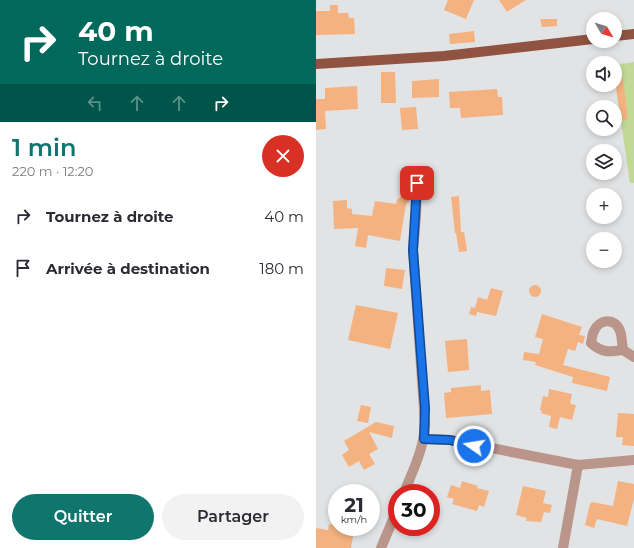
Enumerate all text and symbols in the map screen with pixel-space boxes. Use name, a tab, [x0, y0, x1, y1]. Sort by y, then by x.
north arrow	[586, 12, 622, 48]
map controls	[586, 12, 622, 268]
text: 40 m	[78, 14, 154, 48]
icon: right	[12, 16, 64, 68]
text: Tournez à droite	[78, 48, 223, 70]
button: sound	[586, 56, 622, 92]
icon: left	[84, 92, 106, 114]
icon: ahead	[126, 92, 148, 114]
icon: ahead	[168, 92, 190, 114]
icon: right	[210, 92, 232, 114]
button: search	[586, 100, 622, 136]
text: 1 min	[12, 133, 76, 162]
button: close	[262, 135, 304, 177]
button: layers	[586, 144, 622, 180]
text: 220 m · 12:20	[12, 163, 93, 179]
pin	[400, 166, 434, 200]
icon: arrive	[406, 172, 428, 194]
button: +	[586, 188, 622, 224]
icon: right	[12, 205, 34, 227]
text: Tournez à droite	[46, 207, 174, 226]
text: 40 m	[264, 207, 304, 226]
button: −	[586, 232, 622, 268]
icon: arrive	[12, 257, 34, 279]
text: Arrivée à destination	[46, 259, 210, 278]
text: 180 m	[259, 259, 304, 278]
position arrow	[453, 425, 495, 467]
speed limit sign: 30	[388, 484, 440, 536]
text: 21	[344, 493, 364, 517]
button: Quitter	[12, 494, 154, 540]
button: Partager	[162, 494, 304, 540]
text: km/h	[341, 513, 367, 526]

